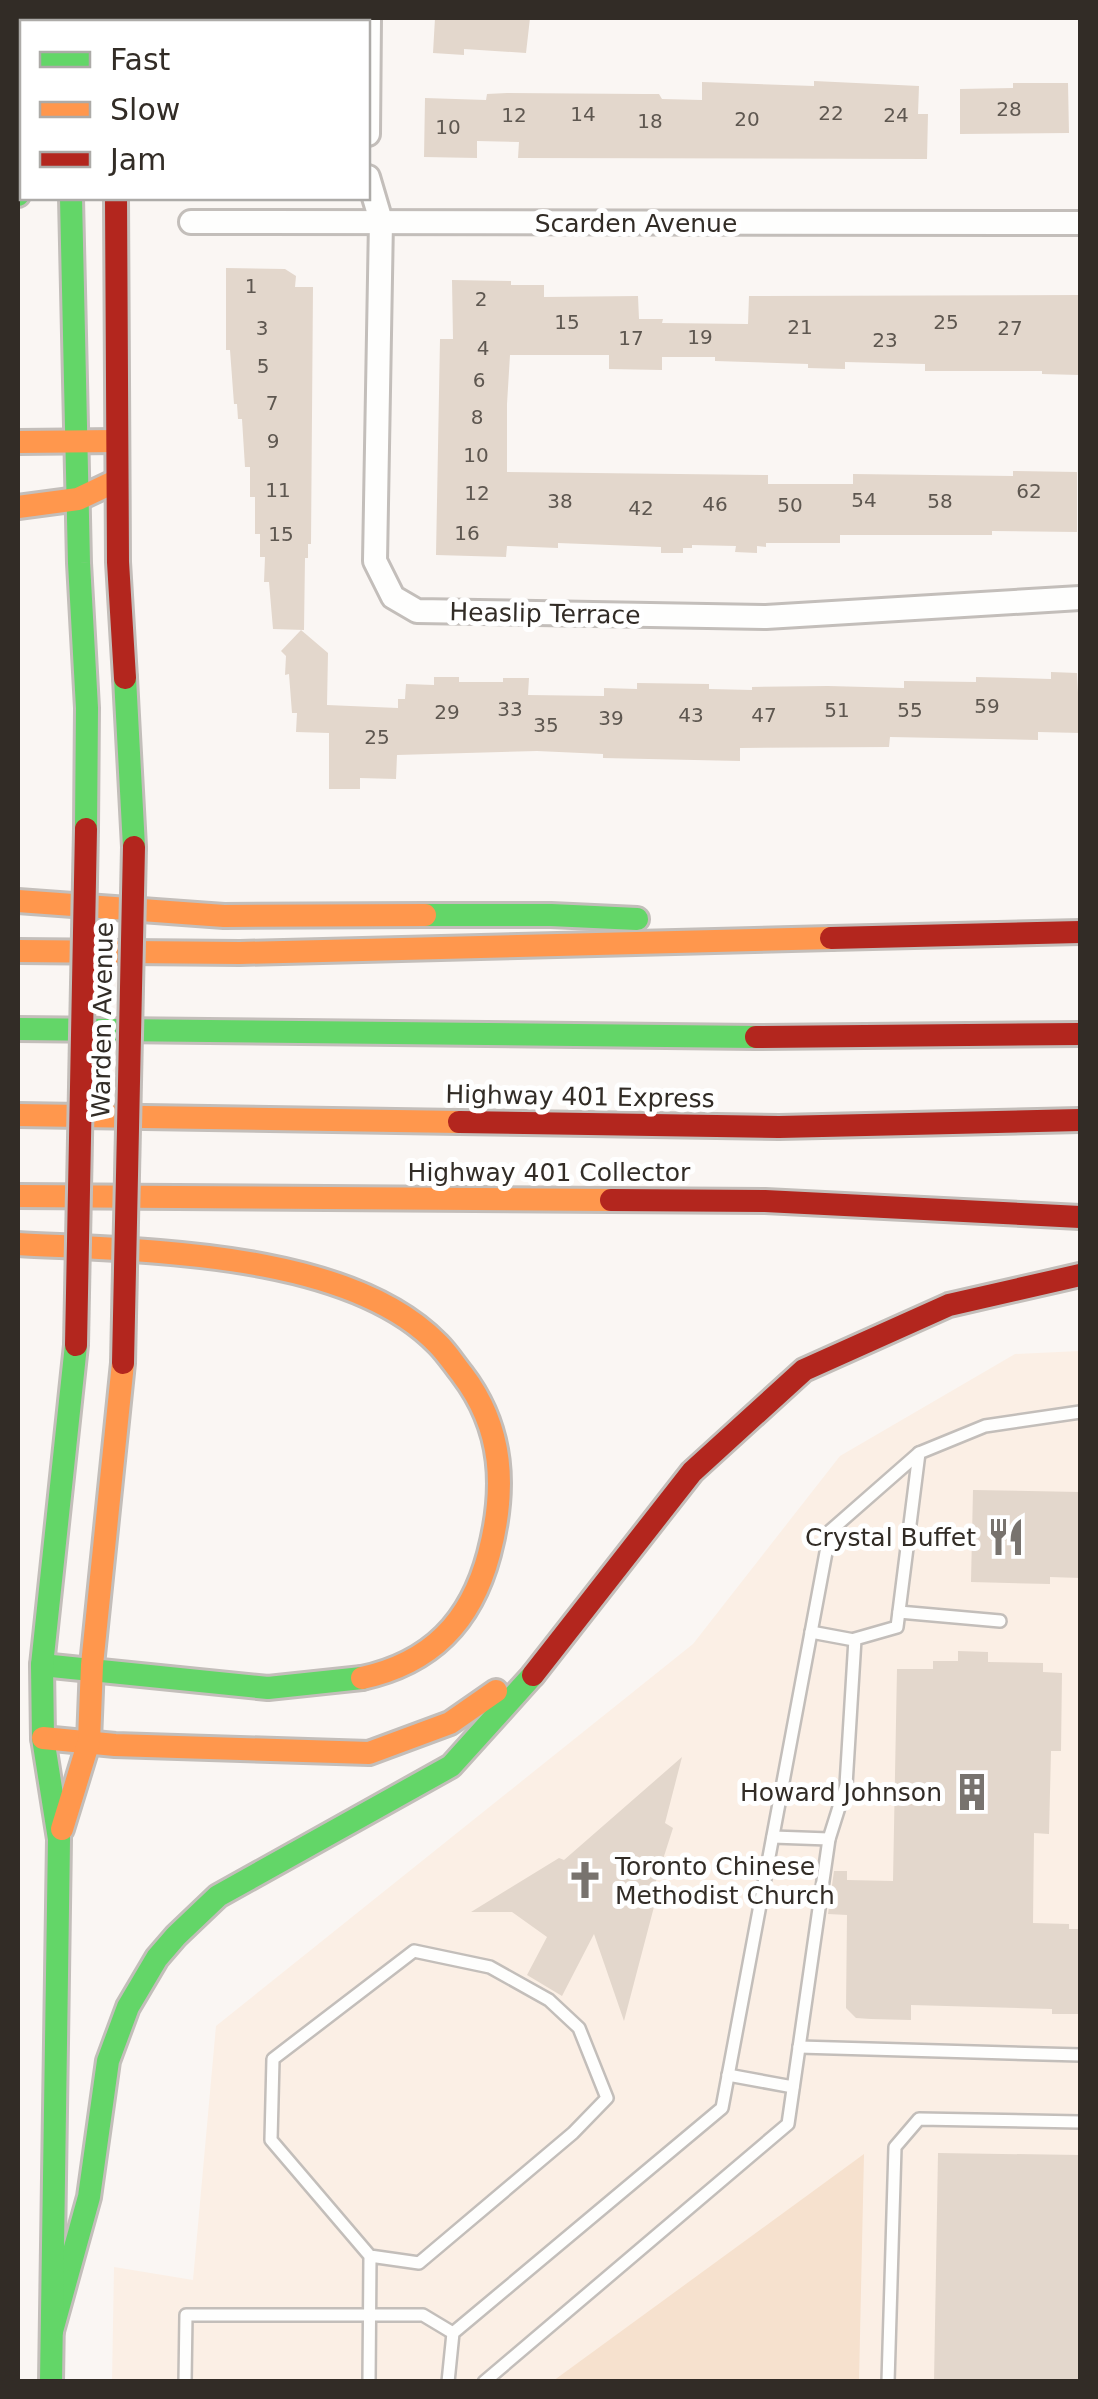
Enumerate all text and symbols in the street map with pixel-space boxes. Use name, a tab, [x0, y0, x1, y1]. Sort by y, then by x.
legend	[20, 20, 370, 200]
text: Fast	[110, 42, 171, 77]
text: Slow	[110, 92, 180, 127]
house number: 28	[996, 97, 1022, 121]
house number: 22	[818, 101, 844, 125]
house number: 14	[570, 102, 596, 126]
house number: 12	[501, 103, 527, 127]
house number: 24	[883, 103, 909, 127]
house number: 20	[734, 107, 760, 131]
house number: 18	[637, 109, 663, 133]
house number: 10	[435, 115, 461, 139]
text: Jam	[108, 142, 166, 177]
street label: Scarden Avenue	[535, 209, 737, 238]
house number: 1	[245, 274, 257, 298]
house number: 2	[475, 287, 487, 311]
house number: 15	[554, 310, 580, 334]
house number: 25	[933, 310, 959, 334]
house number: 21	[787, 315, 813, 339]
house number: 3	[256, 316, 268, 340]
house number: 27	[997, 316, 1023, 340]
house number: 19	[687, 325, 713, 349]
house number: 17	[618, 326, 644, 350]
house number: 23	[872, 328, 898, 352]
house number: 4	[477, 336, 489, 360]
house number: 5	[257, 354, 269, 378]
house number: 6	[473, 368, 485, 392]
house number: 7	[266, 391, 278, 415]
house number: 8	[471, 405, 483, 429]
house number: 9	[267, 429, 279, 453]
house number: 10	[463, 443, 489, 467]
house number: 11	[265, 478, 291, 502]
house number: 62	[1016, 479, 1042, 503]
house number: 12	[464, 481, 490, 505]
house number: 54	[851, 488, 877, 512]
house number: 38	[547, 489, 573, 513]
house number: 58	[927, 489, 953, 513]
house number: 46	[702, 492, 728, 516]
house number: 50	[777, 493, 803, 517]
house number: 42	[628, 496, 654, 520]
house number: 16	[454, 521, 480, 545]
house number: 15	[268, 522, 294, 546]
street label: Heaslip Terrace	[449, 597, 641, 630]
house number: 59	[974, 694, 1000, 718]
house number: 33	[497, 697, 523, 721]
house number: 51	[824, 698, 850, 722]
house number: 55	[897, 698, 923, 722]
house number: 29	[434, 700, 460, 724]
house number: 43	[678, 703, 704, 727]
house number: 47	[751, 703, 777, 727]
house number: 39	[598, 706, 624, 730]
house number: 35	[533, 713, 559, 737]
house number: 25	[364, 725, 390, 749]
street label: Warden Avenue	[86, 922, 119, 1118]
street label: Highway 401 Express	[445, 1080, 715, 1113]
street label: Highway 401 Collector	[408, 1158, 691, 1187]
restaurant icon: Crystal Buffet	[985, 1516, 1027, 1558]
place label: Crystal Buffet	[805, 1523, 976, 1552]
building icon: Howard Johnson	[951, 1771, 993, 1813]
place label: Howard Johnson	[740, 1778, 942, 1807]
place label: Toronto Chinese Methodist Church	[614, 1852, 835, 1910]
church icon: Toronto Chinese Methodist Church	[564, 1859, 606, 1901]

